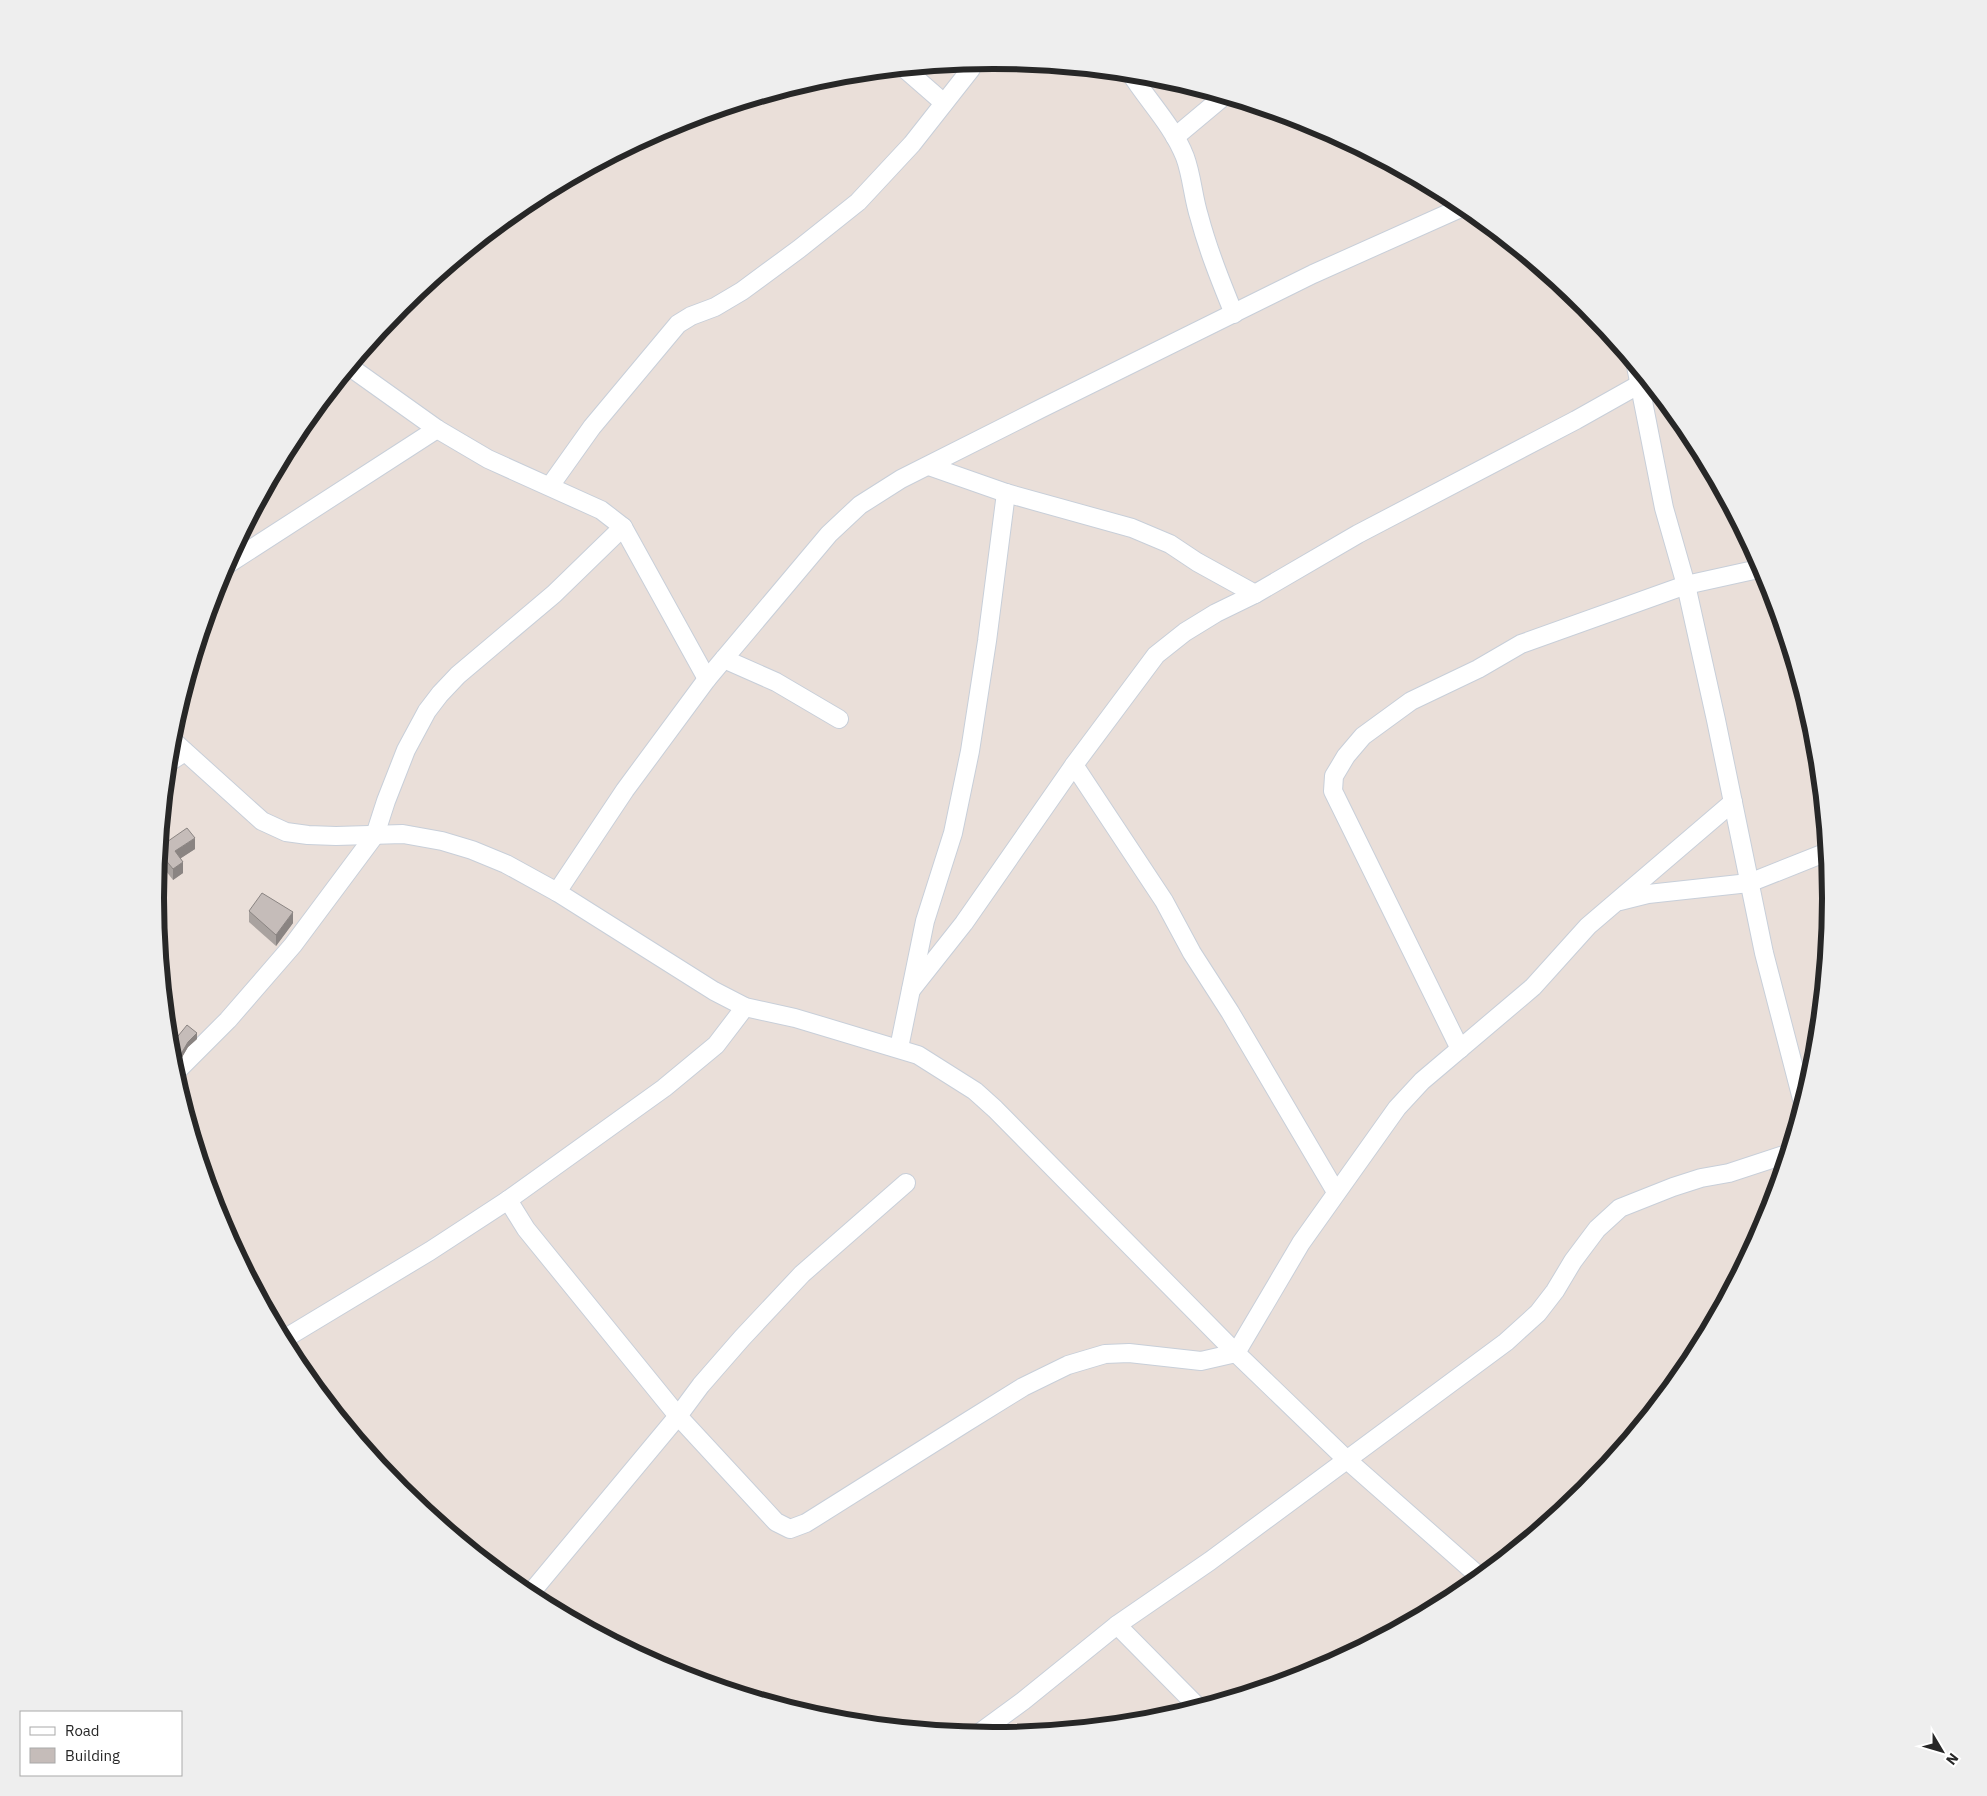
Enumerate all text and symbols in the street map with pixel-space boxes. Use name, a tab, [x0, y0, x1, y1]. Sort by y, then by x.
legend	[20, 1711, 182, 1776]
text: Road	[65, 1721, 100, 1740]
north arrow	[1917, 1726, 1967, 1776]
text: Building	[65, 1746, 120, 1765]
text: N	[1942, 1749, 1962, 1769]

